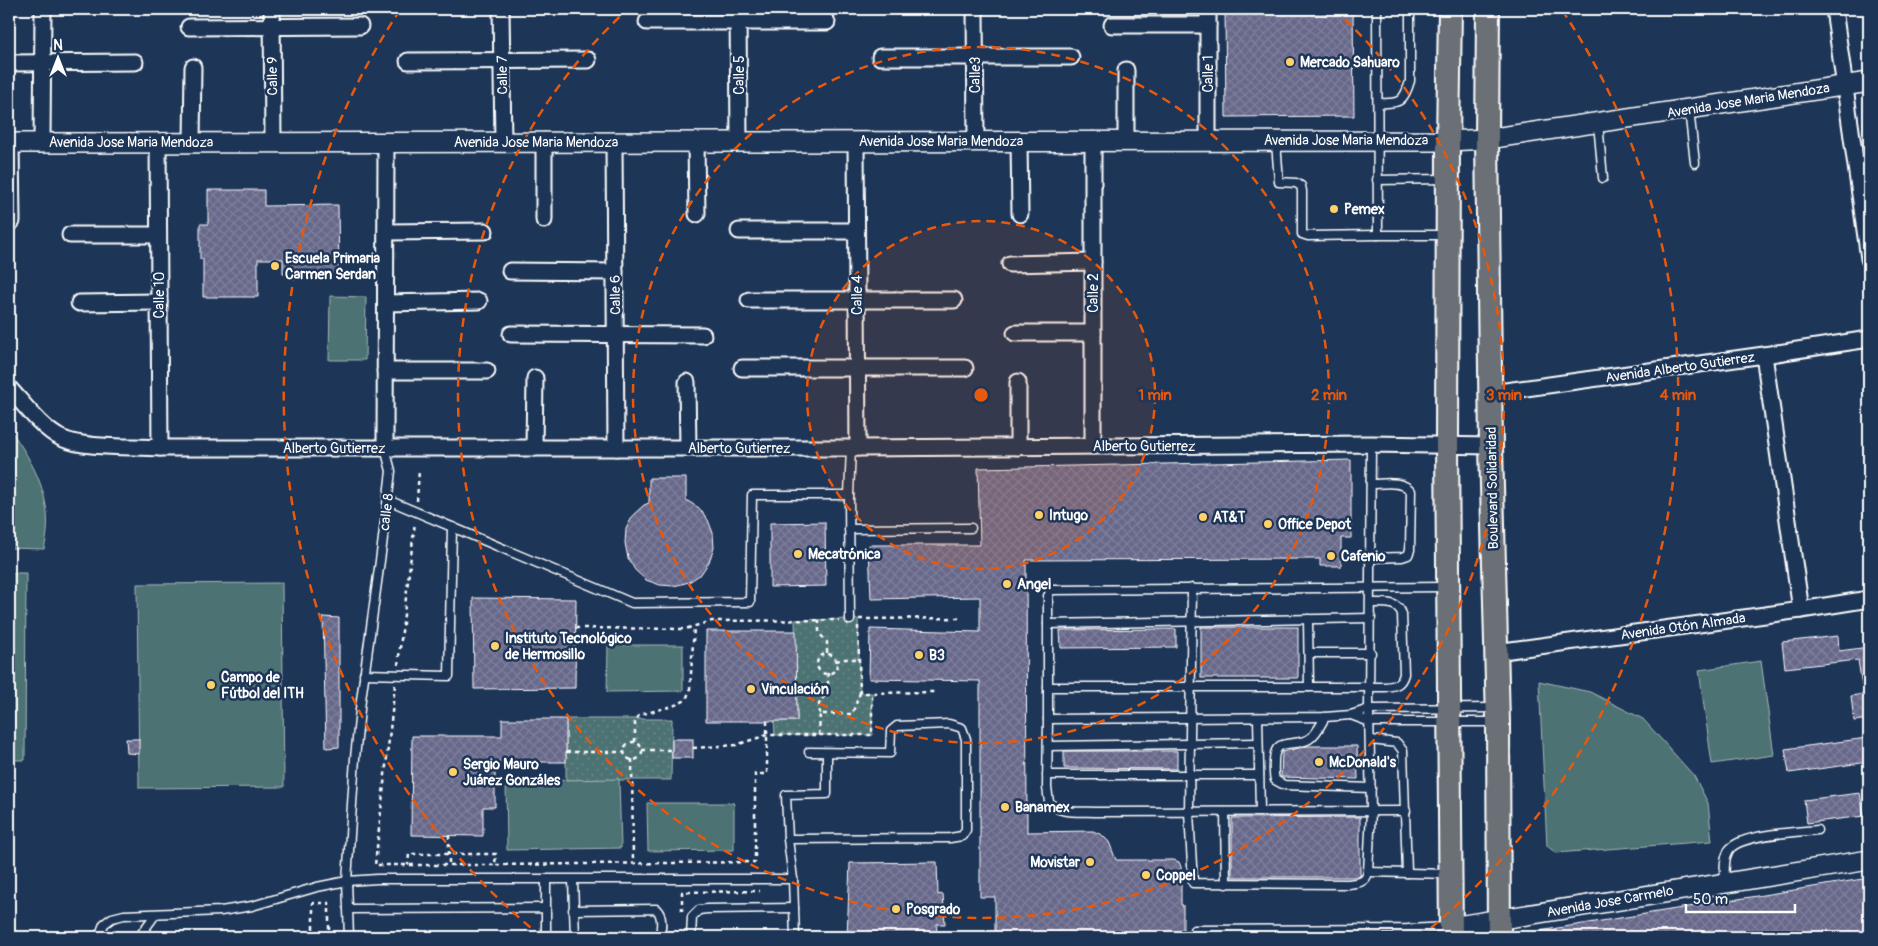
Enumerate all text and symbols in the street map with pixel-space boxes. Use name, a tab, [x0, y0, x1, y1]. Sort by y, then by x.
north arrow	[32, 32, 82, 82]
text: N	[53, 37, 63, 54]
place label: Mercado Sahuaro	[1300, 54, 1400, 71]
street label: Calle 7	[494, 55, 511, 95]
street label: Calle 5	[731, 55, 748, 95]
street label: Calle 1	[1200, 55, 1217, 93]
street label: Calle 9	[264, 56, 281, 96]
marker: Mercado Sahuaro	[1284, 56, 1296, 68]
street label: Calle3	[967, 57, 984, 93]
street label: Avenida Jose Maria Mendoza	[1665, 79, 1831, 122]
street label: Avenida Jose Maria Mendoza	[1264, 132, 1428, 149]
street label: Avenida Jose Maria Mendoza	[859, 133, 1023, 150]
street label: Avenida Jose Maria Mendoza	[49, 134, 213, 151]
street label: Avenida Jose Maria Mendoza	[454, 134, 618, 151]
place label: Pemex	[1344, 201, 1385, 218]
marker: Pemex	[1328, 203, 1340, 215]
place label: Escuela Primaria Carmen Serdan	[285, 250, 381, 283]
marker: Escuela Primaria Carmen Serdan	[269, 260, 281, 272]
street label: Calle 10	[151, 272, 168, 318]
street label: Calle 2	[1085, 273, 1102, 313]
street label: Calle 6	[607, 275, 624, 315]
street label: Calle 4	[849, 275, 866, 315]
street label: Avenida Alberto Gutierrez	[1604, 349, 1756, 386]
centre of rings	[972, 386, 990, 404]
text: 1 min	[1138, 386, 1172, 405]
text: 2 min	[1311, 386, 1347, 405]
text: 3 min	[1486, 386, 1522, 405]
text: 4 min	[1660, 386, 1697, 405]
street label: Boulevard Solidaridad	[1483, 426, 1502, 550]
street label: Alberto Gutierrez	[1093, 438, 1195, 455]
street label: Alberto Gutierrez	[283, 440, 385, 457]
street label: Alberto Gutierrez	[688, 440, 790, 457]
street label: calle 8	[376, 493, 397, 532]
place label: Intugo	[1049, 507, 1088, 524]
marker: Intugo	[1033, 509, 1045, 521]
place label: AT&T	[1213, 509, 1245, 526]
marker: AT&T	[1197, 511, 1209, 523]
place label: Office Depot	[1278, 516, 1351, 533]
marker: Office Depot	[1262, 518, 1274, 530]
place label: Mecatrónica	[808, 546, 881, 563]
marker: Mecatrónica	[792, 548, 804, 560]
place label: Cafenio	[1341, 548, 1386, 565]
marker: Cafenio	[1325, 550, 1337, 562]
place label: Angel	[1017, 576, 1051, 593]
marker: Angel	[1001, 578, 1013, 590]
street label: Avenida Otón Almada	[1620, 609, 1747, 644]
place label: Instituto Tecnológico de Hermosillo	[505, 630, 632, 663]
marker: Instituto Tecnológico de Hermosillo	[489, 640, 501, 652]
place label: B3	[929, 647, 945, 664]
marker: B3	[913, 649, 925, 661]
place label: Campo de Fútbol del ITH	[221, 669, 304, 702]
marker: Campo de Fútbol del ITH	[205, 679, 217, 691]
place label: Vinculación	[761, 681, 829, 698]
marker: Vinculación	[745, 683, 757, 695]
place label: McDonald's	[1329, 754, 1397, 771]
place label: Sergio Mauro Juárez Gonzáles	[463, 756, 561, 789]
marker: McDonald's	[1313, 756, 1325, 768]
marker: Sergio Mauro Juárez Gonzáles	[447, 766, 459, 778]
place label: Banamex	[1015, 799, 1070, 816]
marker: Banamex	[999, 801, 1011, 813]
place label: Movistar	[1030, 854, 1081, 871]
marker: Movistar	[1084, 856, 1096, 868]
place label: Coppel	[1156, 867, 1196, 884]
marker: Coppel	[1140, 869, 1152, 881]
scale bar	[1686, 881, 1794, 913]
street label: Avenida Jose Carmelo	[1545, 882, 1675, 921]
text: 50 m	[1693, 890, 1728, 909]
place label: Posgrado	[906, 901, 961, 918]
marker: Posgrado	[890, 903, 902, 915]

